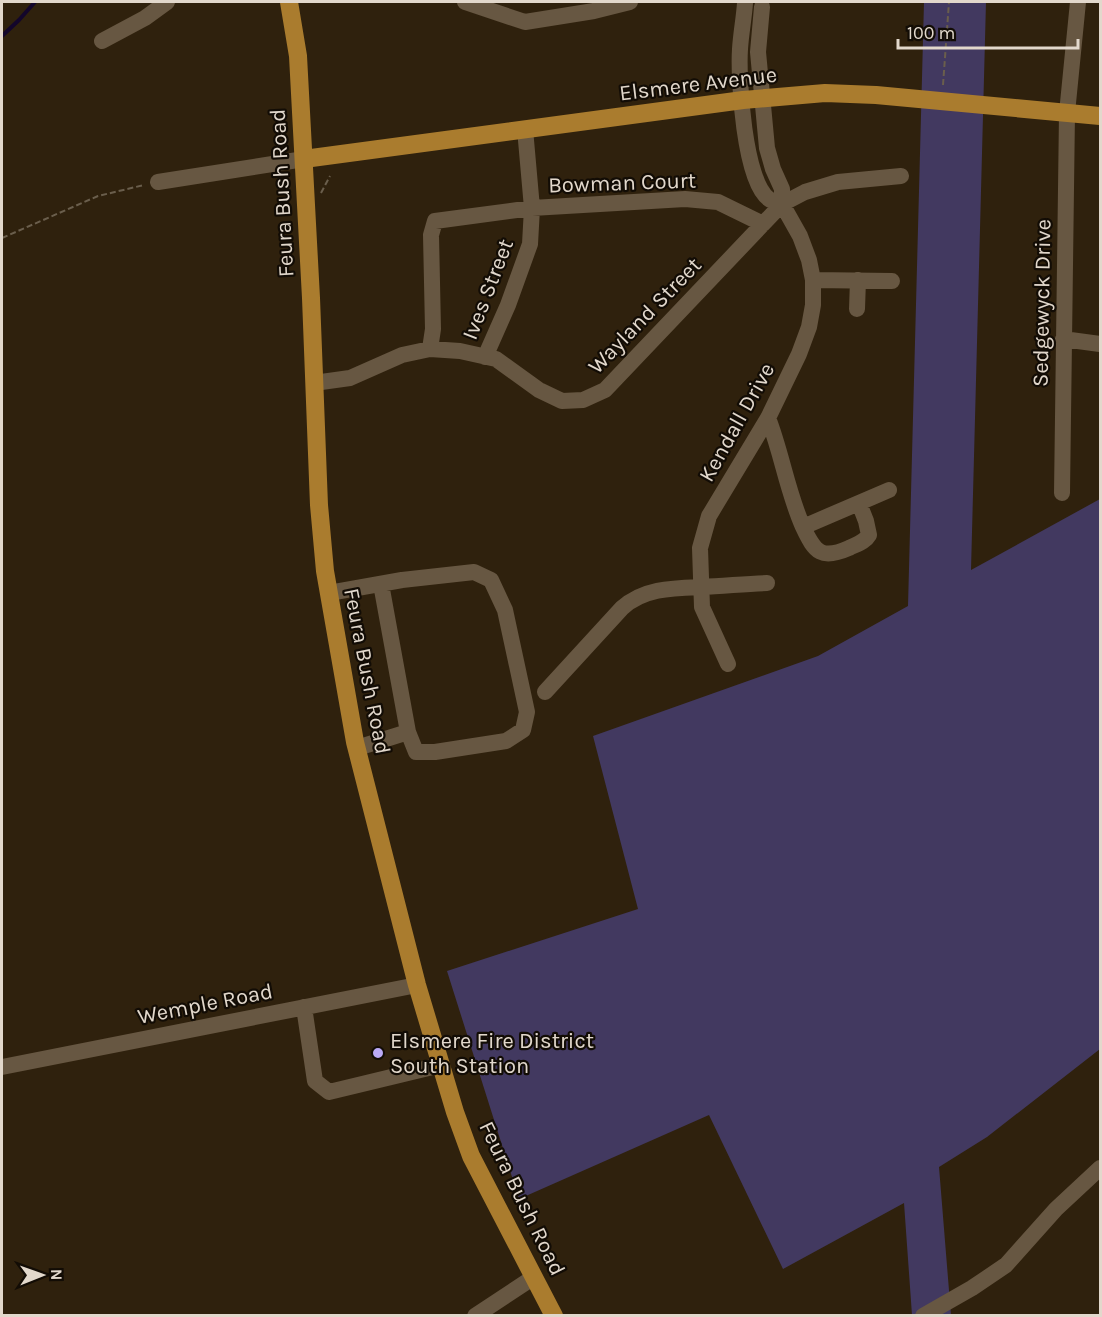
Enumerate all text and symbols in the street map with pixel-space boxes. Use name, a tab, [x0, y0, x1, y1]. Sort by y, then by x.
scale bar	[898, 12, 1078, 50]
text: 100 m	[907, 22, 955, 44]
street label: Elsmere Avenue	[618, 61, 779, 107]
street label: Feura Bush Road	[265, 108, 299, 278]
street label: Bowman Court	[548, 167, 696, 199]
street label: Sedgewyck Drive	[1028, 219, 1056, 387]
street label: Ives Street	[457, 235, 519, 343]
street label: Wayland Street	[583, 252, 707, 379]
street label: Kendall Drive	[694, 358, 780, 487]
street label: Feura Bush Road	[338, 586, 396, 756]
street label: Wemple Road	[135, 978, 275, 1030]
place label: Elsmere Fire District South Station	[390, 1028, 594, 1079]
marker: Elsmere Fire District South Station	[371, 1046, 385, 1060]
street label: Feura Bush Road	[473, 1117, 571, 1280]
north arrow	[12, 1245, 72, 1305]
text: N	[47, 1269, 66, 1281]

